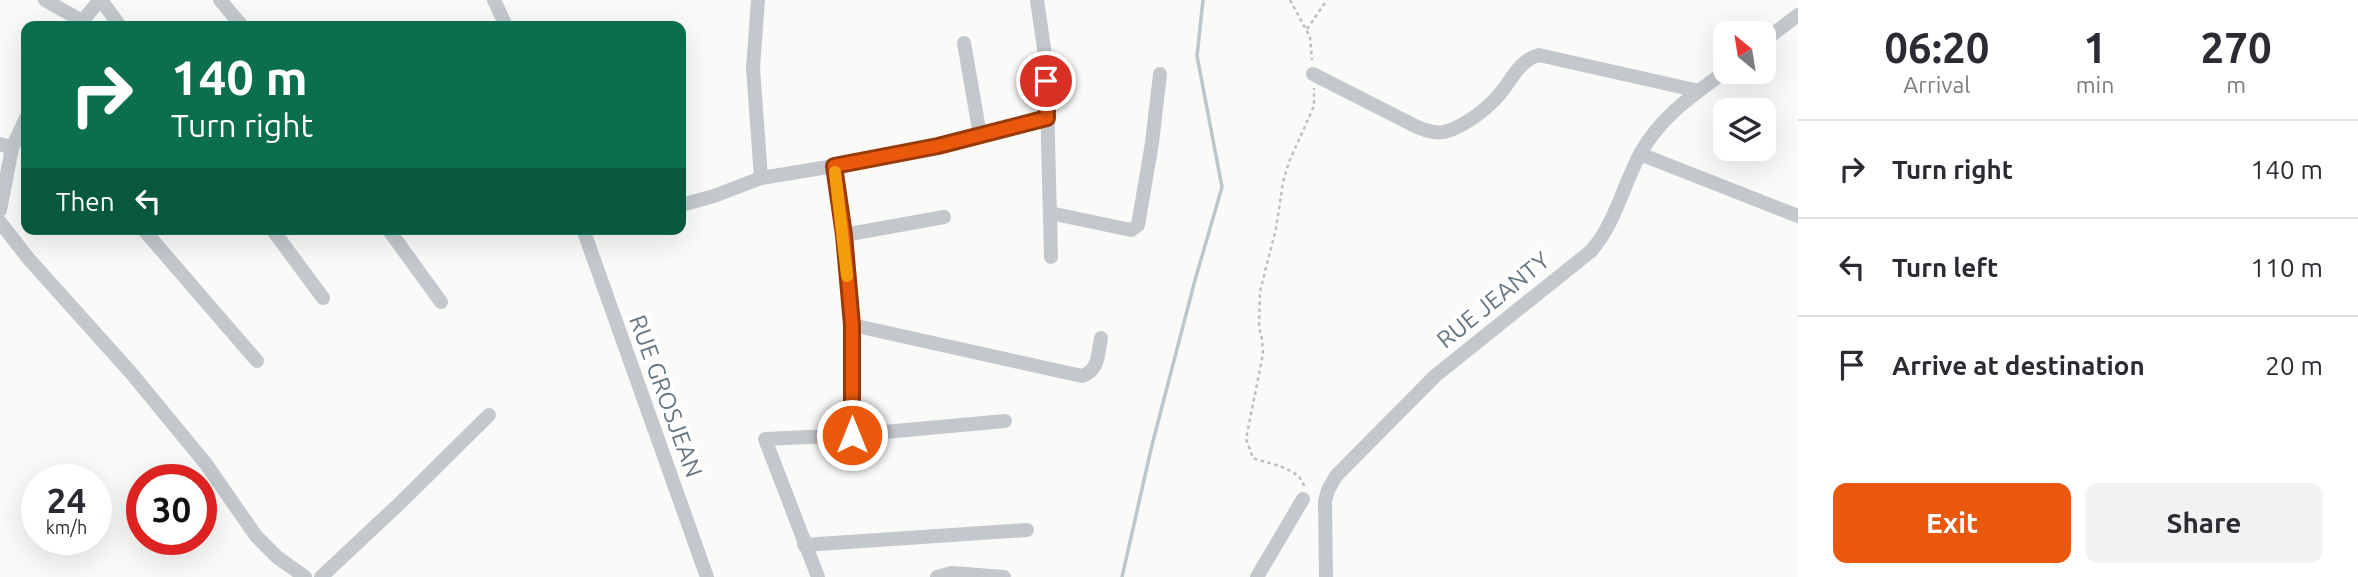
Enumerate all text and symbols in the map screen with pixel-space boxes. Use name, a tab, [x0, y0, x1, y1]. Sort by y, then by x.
north arrow	[1713, 21, 1776, 84]
map controls	[1713, 21, 1776, 161]
text: 06:20	[1884, 24, 1989, 71]
text: 1	[2083, 24, 2107, 71]
text: 270	[2201, 24, 2272, 71]
icon: right	[56, 49, 147, 140]
text: 140 m	[171, 49, 308, 104]
pin	[1016, 51, 1076, 111]
icon: arrive	[1027, 62, 1065, 100]
text: Arrival	[1903, 72, 1970, 97]
text: min	[2076, 72, 2114, 97]
text: m	[2226, 72, 2246, 97]
button: layers	[1713, 98, 1776, 161]
text: Turn right	[171, 107, 313, 143]
icon: right	[1833, 150, 1871, 188]
text: Turn right	[1892, 155, 2013, 184]
text: 140 m	[2251, 155, 2323, 184]
icon: left	[129, 182, 167, 220]
text: Then	[56, 187, 115, 216]
street label: RUE JEANTY	[1431, 246, 1555, 353]
icon: left	[1833, 248, 1871, 286]
text: Turn left	[1892, 253, 1998, 282]
text: 110 m	[2251, 253, 2323, 282]
street label: RUE GROSJEAN	[624, 311, 708, 481]
icon: arrive	[1833, 346, 1871, 384]
text: Arrive at destination	[1892, 351, 2145, 380]
text: 20 m	[2265, 351, 2323, 380]
position arrow	[815, 398, 889, 472]
speed limit sign: 30	[126, 464, 217, 555]
text: 24	[47, 480, 86, 520]
button: Exit	[1833, 483, 2071, 563]
button: Share	[2085, 483, 2323, 563]
text: km/h	[46, 517, 87, 537]

